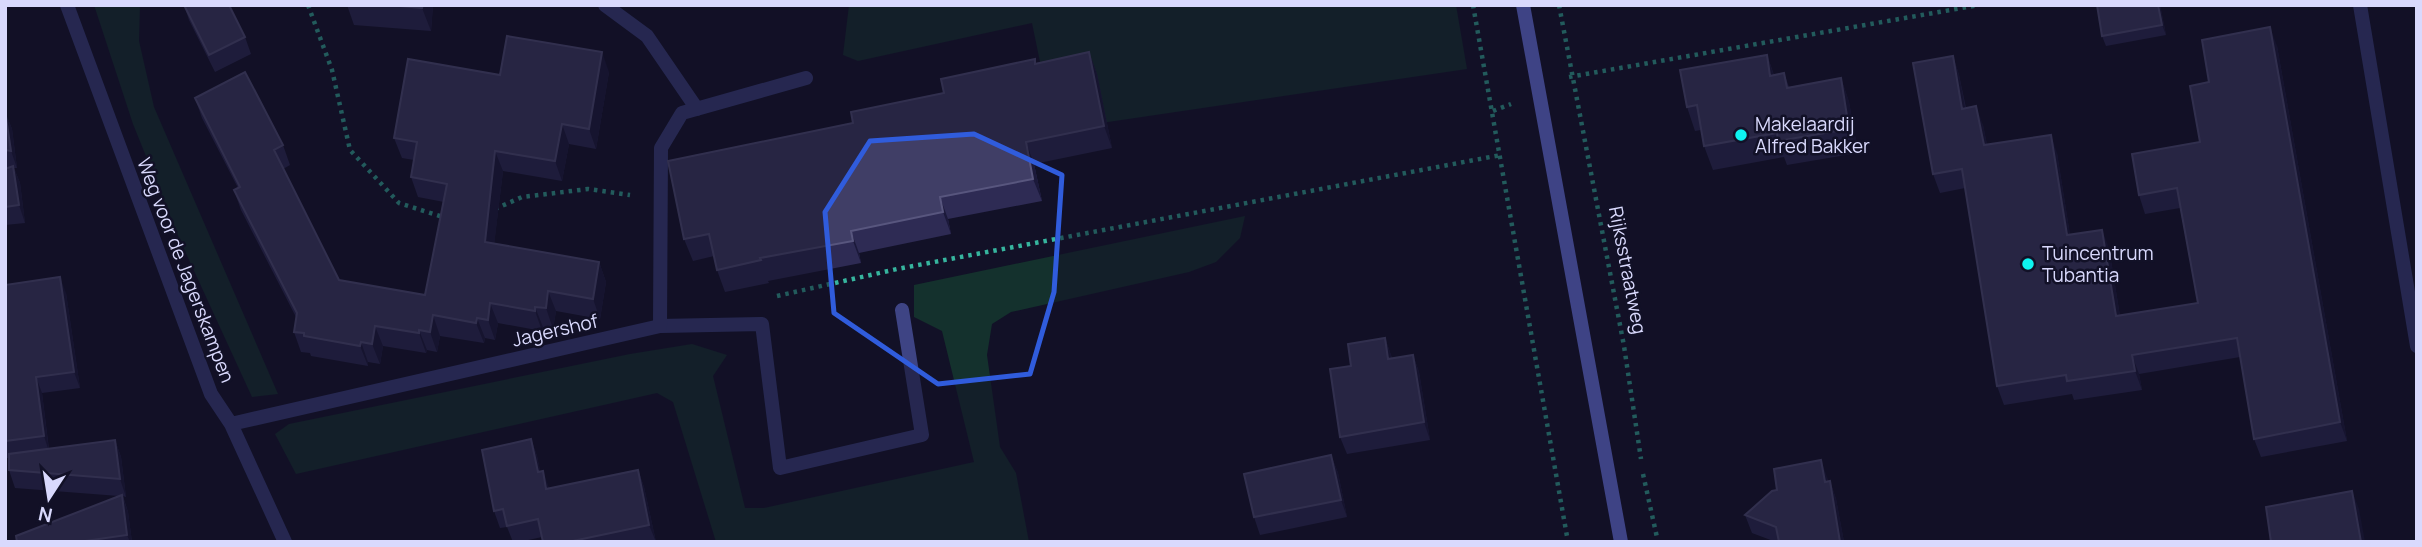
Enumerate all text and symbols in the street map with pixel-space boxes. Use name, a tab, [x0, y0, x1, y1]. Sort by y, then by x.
place label: Makelaardij Alfred Bakker	[1755, 111, 1870, 159]
marker: Makelaardij Alfred Bakker	[1733, 127, 1749, 143]
street label: Weg voor de Jagerskampen	[131, 154, 241, 386]
street label: Rijksstraatweg	[1603, 204, 1653, 336]
place label: Tuincentrum Tubantia	[2042, 240, 2154, 288]
marker: Tuincentrum Tubantia	[2020, 256, 2036, 272]
street label: Jagershof	[509, 307, 601, 352]
north arrow	[14, 463, 84, 533]
text: N	[36, 500, 55, 529]

